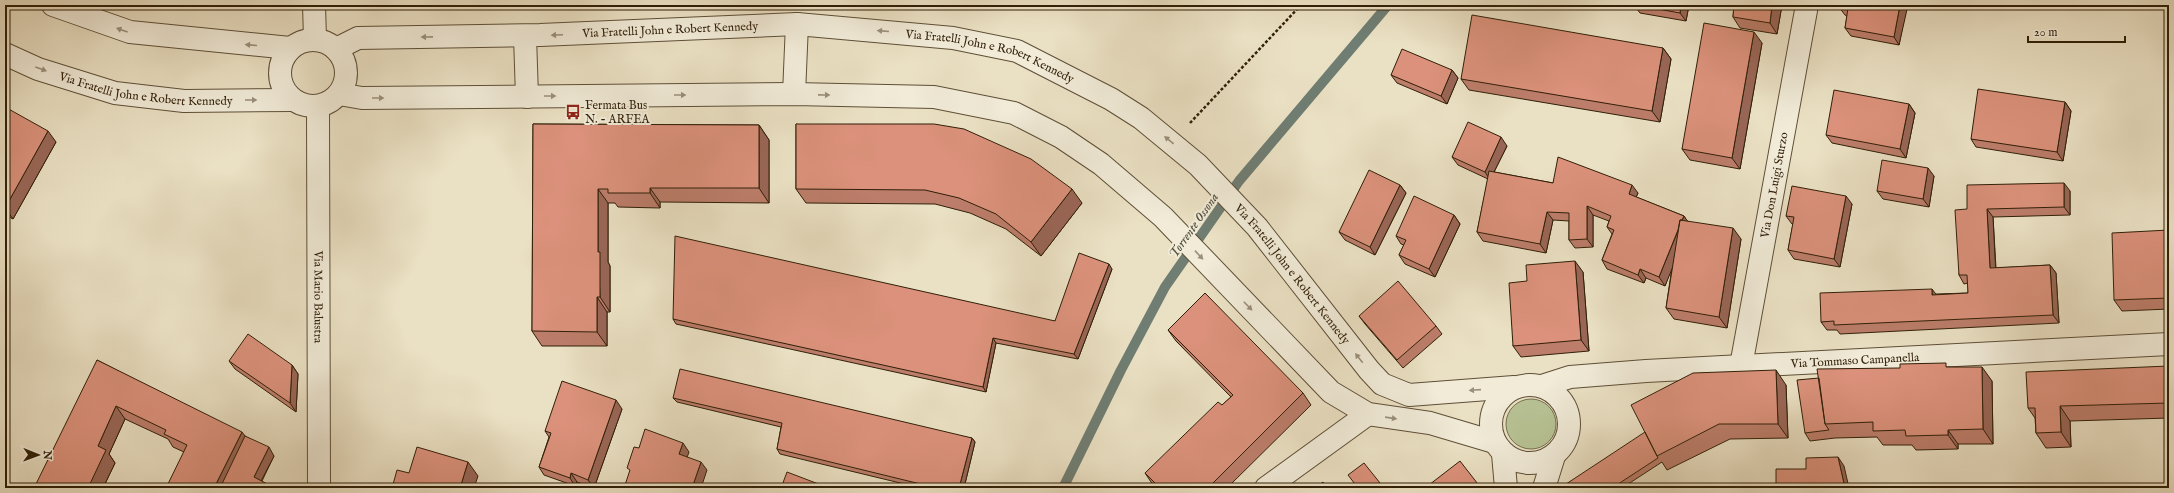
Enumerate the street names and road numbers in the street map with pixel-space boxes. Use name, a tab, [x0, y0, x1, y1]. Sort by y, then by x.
street label: Via Fratelli John e Robert Kennedy	[581, 19, 759, 41]
street label: Via Fratelli John e Robert Kennedy	[904, 27, 1077, 87]
street label: Via Fratelli John e Robert Kennedy	[56, 69, 233, 109]
street label: Via Don Luigi Sturzo	[1757, 130, 1792, 240]
street label: Via Fratelli John e Robert Kennedy	[1230, 200, 1353, 347]
street label: Via Mario Balustra	[310, 250, 326, 344]
street label: Via Tommaso Campanella	[1790, 350, 1920, 372]

